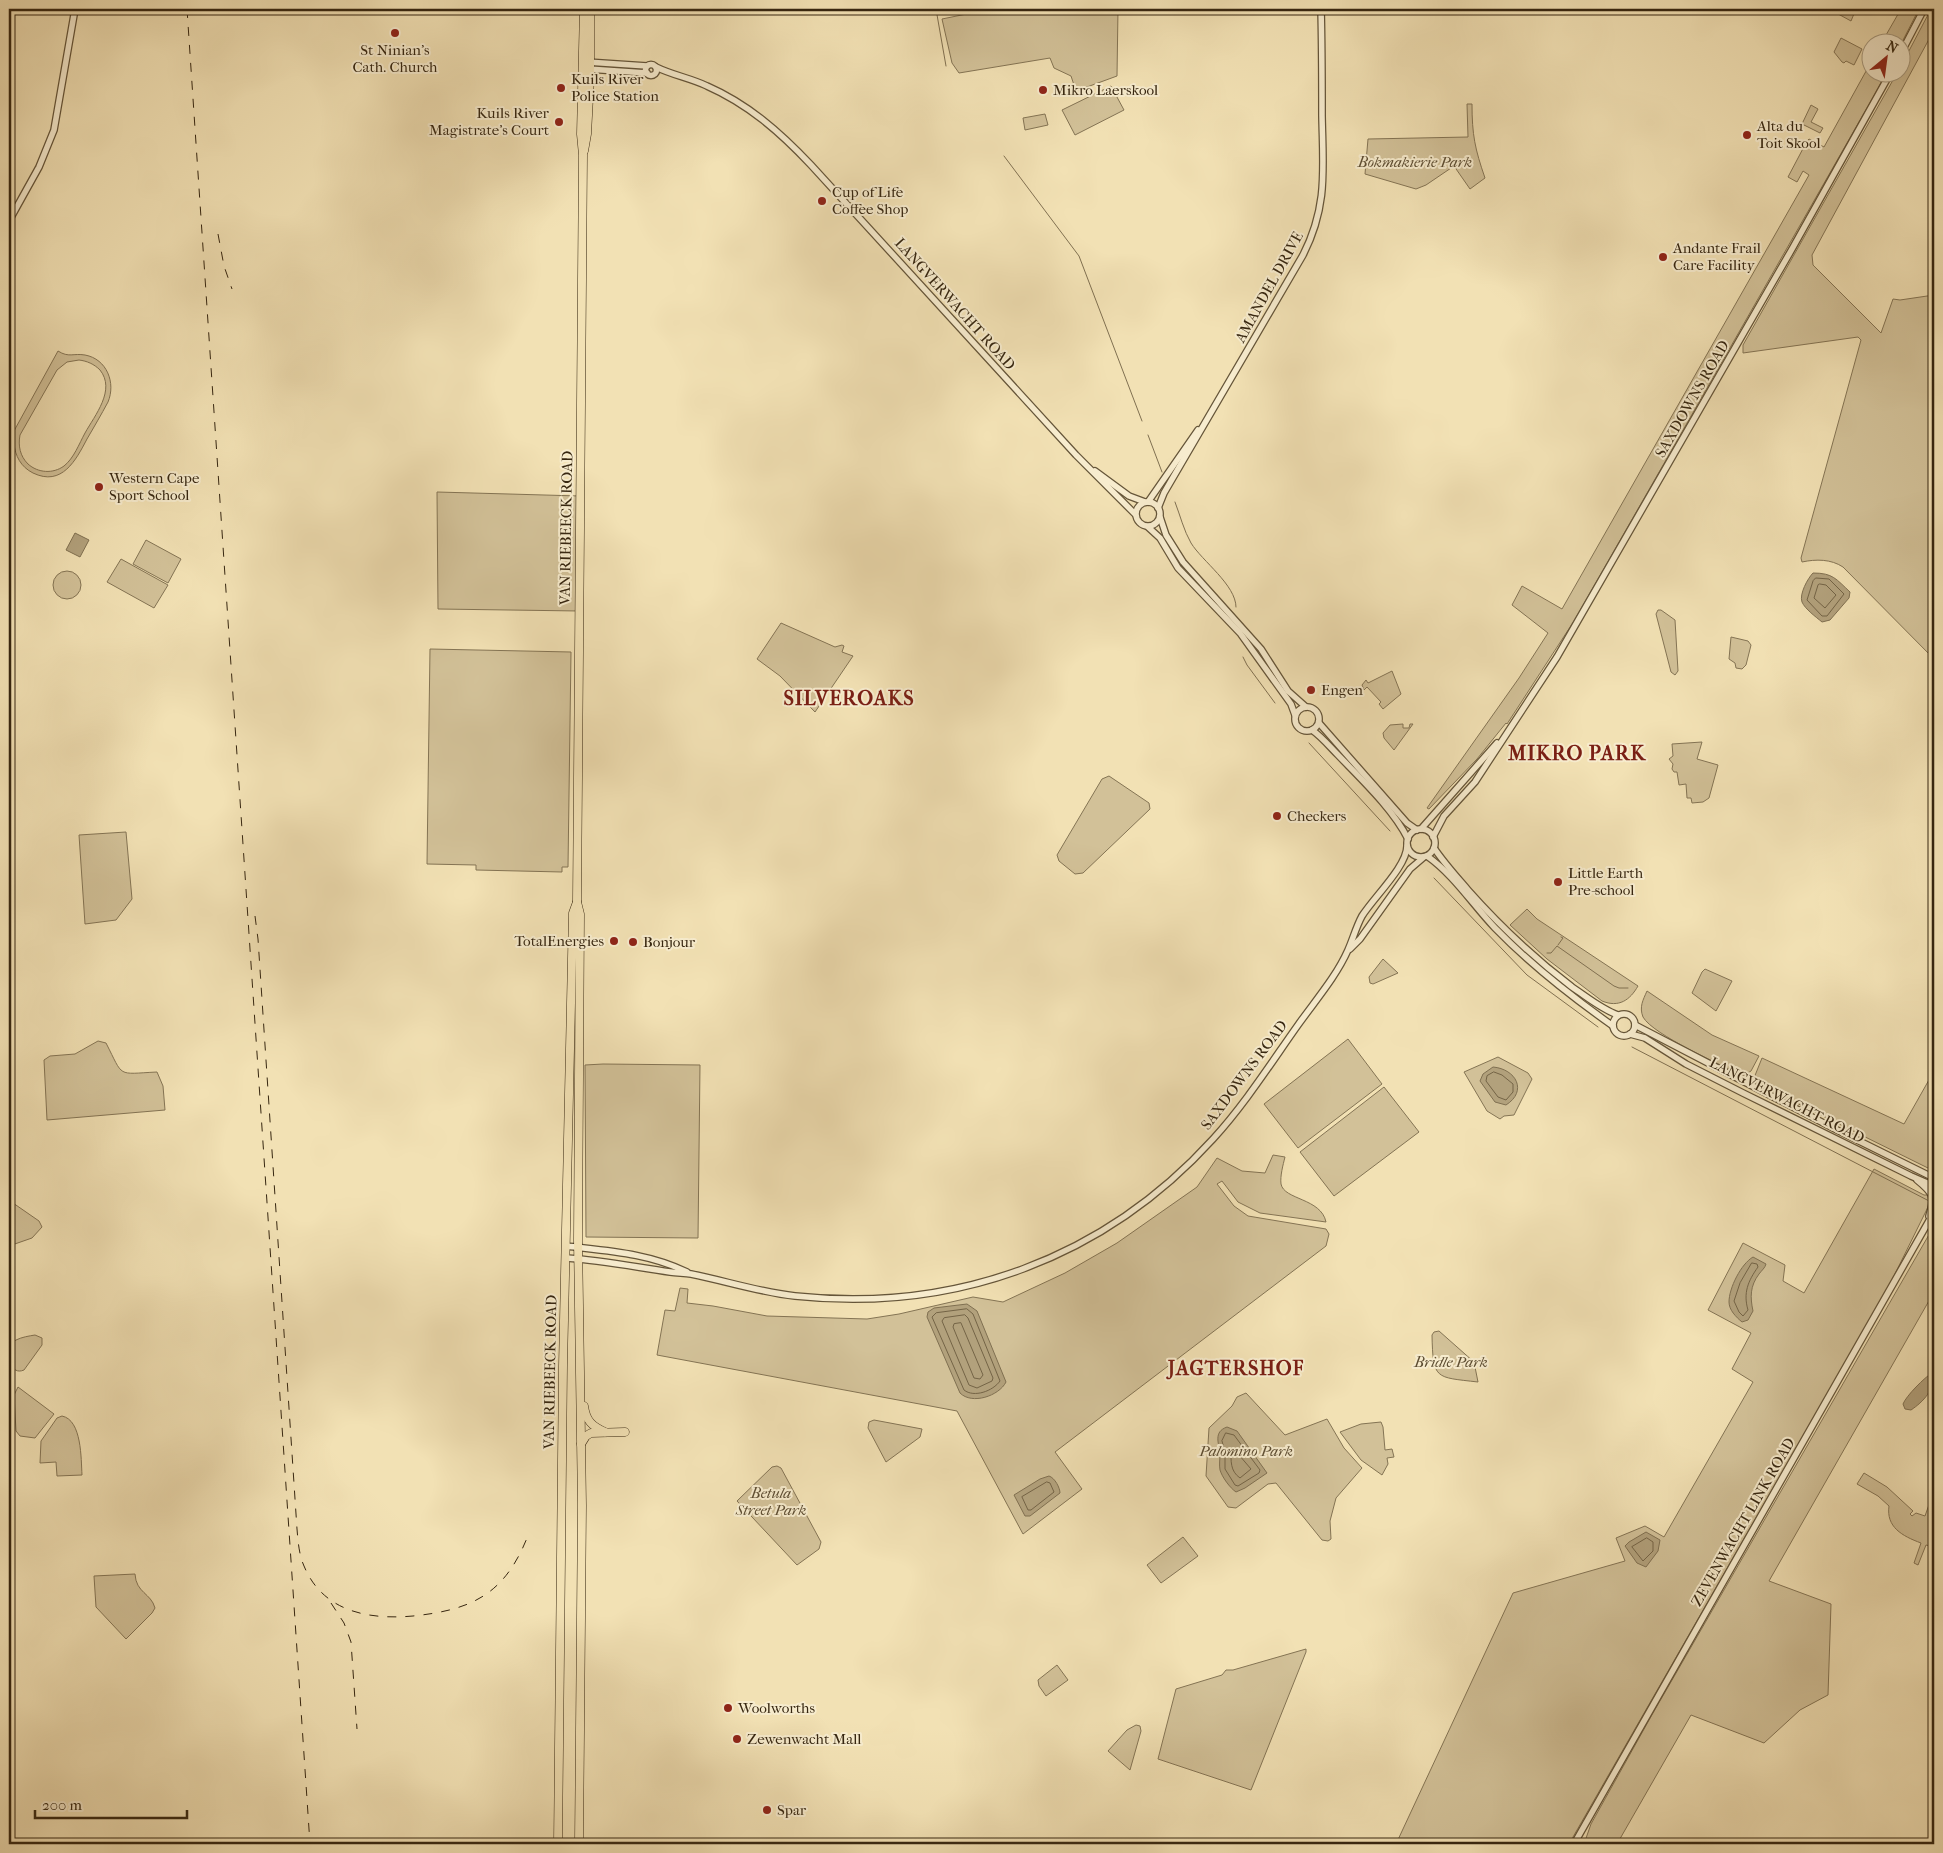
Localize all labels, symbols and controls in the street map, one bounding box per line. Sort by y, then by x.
marker: St Ninian's Cath. Church [389,27,401,39]
north arrow [1860,32,1910,82]
text: N [1883,37,1901,57]
place label: St Ninian's Cath. Church [352,41,438,76]
place label: Kuils River Police Station [571,70,659,105]
place label: Mikro Laerskool [1053,81,1158,99]
marker: Kuils River Police Station [555,82,567,94]
marker: Mikro Laerskool [1037,84,1049,96]
place label: Kuils River Magistrate's Court [429,104,550,139]
marker: Kuils River Magistrate's Court [553,116,565,128]
place label: Alta du Toit Skool [1756,117,1821,152]
marker: Alta du Toit Skool [1741,129,1753,141]
park label: Bokmakierie Park [1357,153,1472,171]
place label: Cup of Life Coffee Shop [832,183,908,218]
marker: Cup of Life Coffee Shop [816,195,828,207]
street label: AMANDEL DRIVE [1231,228,1307,347]
street label: LANGVERWACHT ROAD [891,234,1019,374]
place label: Andante Frail Care Facility [1672,239,1761,274]
marker: Andante Frail Care Facility [1657,251,1669,263]
street label: SAXDOWNS ROAD [1651,337,1733,461]
street label: VAN RIEBEECK ROAD [556,451,576,606]
place label: Western Cape Sport School [108,469,200,504]
marker: Western Cape Sport School [93,481,105,493]
place label: Engen [1321,681,1363,699]
marker: Engen [1305,684,1317,696]
district label: SILVEROAKS [783,687,915,710]
district label: MIKRO PARK [1507,742,1646,765]
place label: Checkers [1287,807,1347,825]
marker: Checkers [1271,810,1283,822]
place label: Little Earth Pre-school [1568,864,1644,899]
marker: Little Earth Pre-school [1552,876,1564,888]
place label: TotalEnergies [514,932,604,950]
place label: Bonjour [643,933,696,951]
marker: TotalEnergies [608,935,620,947]
marker: Bonjour [627,936,639,948]
street label: SAXDOWNS ROAD [1197,1017,1291,1133]
street label: LANGVERWACHT ROAD [1707,1053,1867,1147]
street label: VAN RIEBEECK ROAD [540,1295,560,1450]
park label: Bridle Park [1413,1353,1488,1371]
district label: JAGTERSHOF [1166,1357,1304,1380]
street label: ZEVENWACHT LINK ROAD [1687,1434,1799,1610]
park label: Palomino Park [1198,1442,1293,1460]
park label: Betula Street Park [735,1484,806,1519]
place label: Woolworths [737,1699,815,1717]
marker: Woolworths [722,1702,734,1714]
place label: Zewenwacht Mall [747,1730,861,1748]
marker: Zewenwacht Mall [731,1733,743,1745]
scale bar [35,1788,188,1820]
text: 200 m [42,1796,82,1814]
place label: Spar [777,1801,807,1819]
marker: Spar [761,1804,773,1816]

